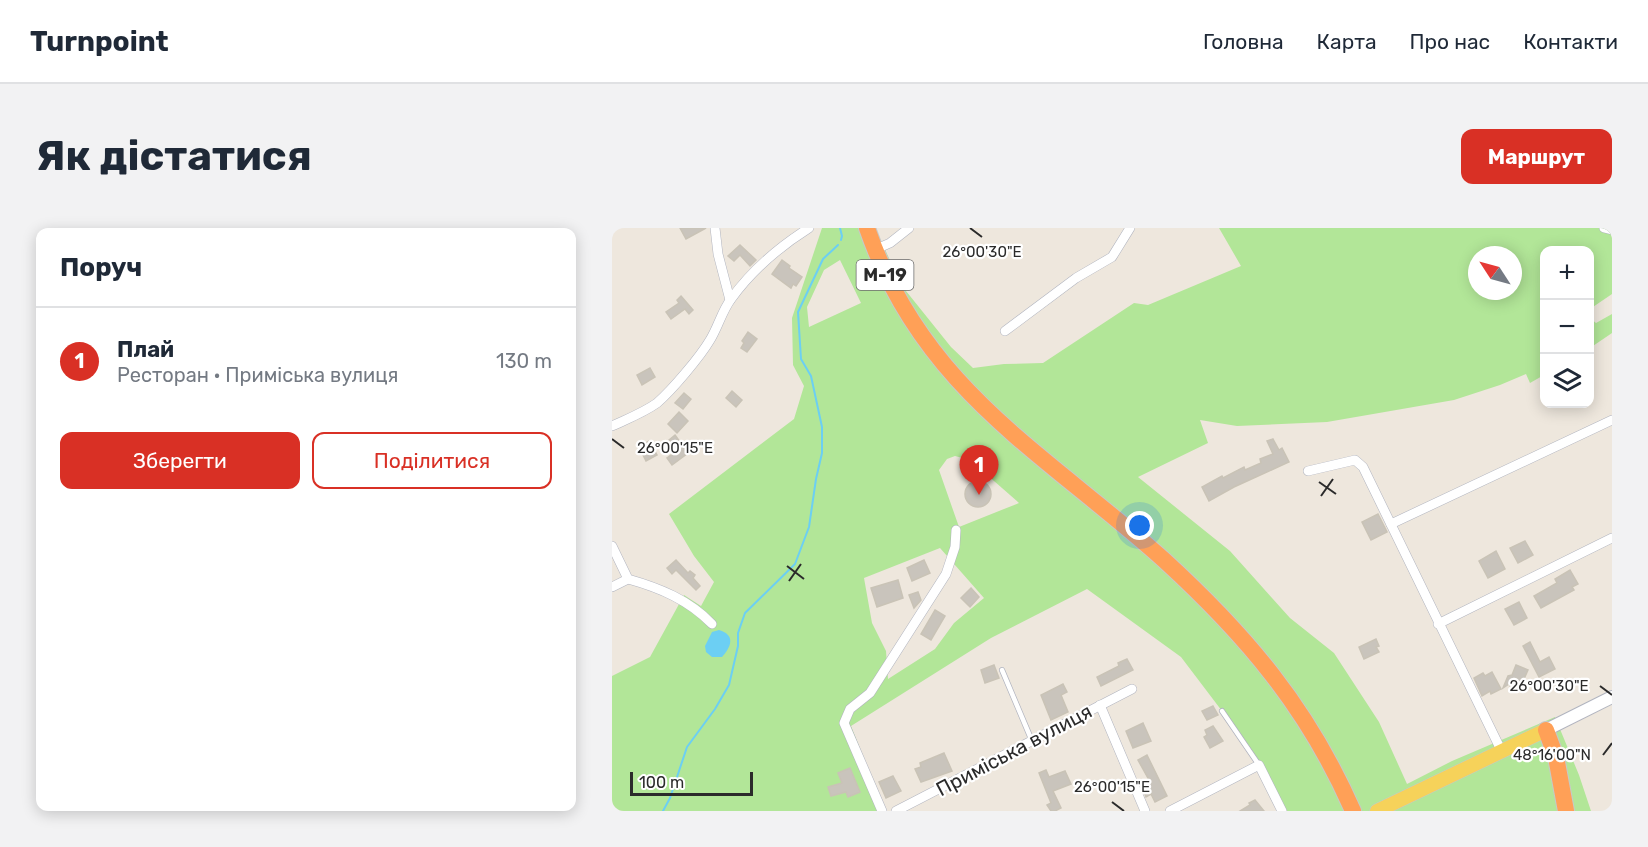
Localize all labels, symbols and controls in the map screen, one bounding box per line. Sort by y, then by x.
text: Turnpoint [30,25,169,58]
text: Головна [1203,29,1284,54]
text: Карта [1317,29,1377,54]
text: Про нас [1410,29,1490,54]
text: Контакти [1523,29,1618,54]
button: Маршрут [1461,129,1612,184]
text: Як дістатися [36,131,312,181]
text: 26°00'30"E [942,243,1022,261]
north arrow [1468,246,1522,300]
map controls [1540,246,1594,408]
button: + [1540,246,1594,300]
text: Поруч [60,252,142,283]
road number: М-19 [856,260,914,290]
button: − [1540,300,1594,354]
text: Плай [117,336,174,363]
text: 1 [75,349,84,373]
text: 130 m [496,349,552,373]
button: layers [1540,354,1594,408]
text: Ресторан · Приміська вулиця [117,363,399,387]
button: Зберегти [60,432,300,489]
button: Поділитися [312,432,552,489]
text: 26°00'15"E [637,439,713,457]
pin: 1 [960,446,998,495]
your location [1125,511,1154,540]
text: 26°00'30"E [1509,677,1589,695]
street label: Приміська вулиця [932,699,1096,801]
text: 48°16'00"N [1513,746,1591,764]
scale bar [630,769,753,796]
text: 100 m [639,773,684,792]
text: 26°00'15"E [1074,778,1150,796]

